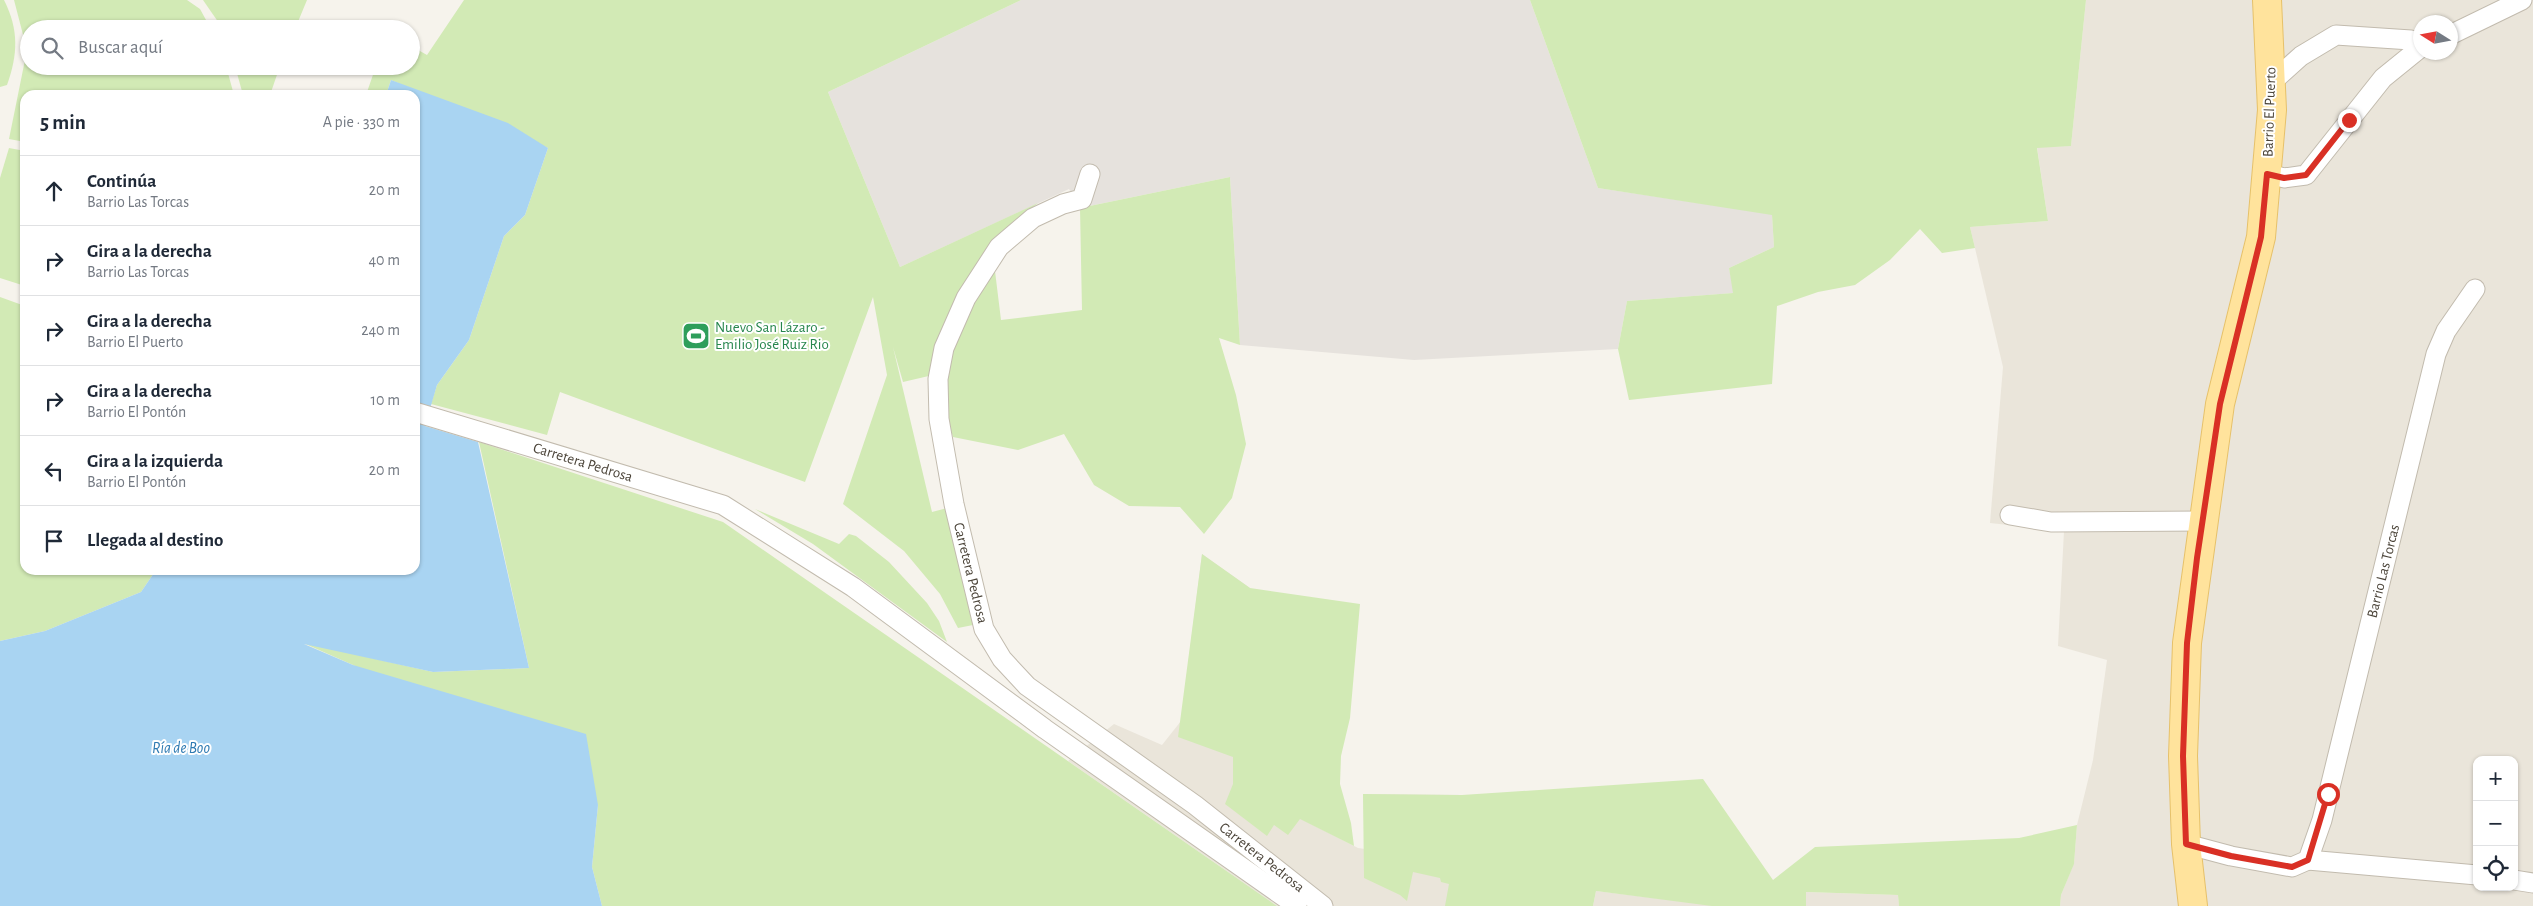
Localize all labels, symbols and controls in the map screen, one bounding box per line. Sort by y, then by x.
north arrow [2413,15,2458,60]
search box [20,20,420,75]
icon: search [38,34,66,62]
text: Buscar aquí [78,38,163,57]
street label: Barrio El Puerto [2260,67,2279,157]
route end [2338,109,2361,132]
text: 5 min [40,112,86,133]
text: A pie · 330 m [323,114,400,130]
text: Continúa [87,172,156,191]
icon: ahead [40,177,68,205]
text: 20 m [369,182,400,198]
text: Barrio Las Torcas [87,194,189,210]
text: Gira a la derecha [87,242,212,261]
icon: right [40,247,68,275]
text: 40 m [368,252,400,268]
text: Barrio Las Torcas [87,264,189,280]
text: Gira a la derecha [87,312,212,331]
icon: right [40,317,68,345]
place label: Nuevo San Lázaro - Emilio José Ruiz Rio [715,320,829,352]
sports icon: Nuevo San Lázaro - Emilio José Ruiz Rio [681,321,711,351]
text: 240 m [361,322,400,338]
text: Barrio El Puerto [87,334,183,350]
text: Gira a la derecha [87,382,212,401]
icon: right [40,387,68,415]
text: 10 m [371,392,400,408]
text: Barrio El Pontón [87,404,186,420]
street label: Carretera Pedrosa [531,440,634,485]
text: Gira a la izquierda [87,452,223,471]
icon: left [40,457,68,485]
text: 20 m [369,462,400,478]
text: Barrio El Pontón [87,474,186,490]
street label: Carretera Pedrosa [951,521,990,625]
street label: Barrio Las Torcas [2365,523,2402,619]
icon: arrive [40,527,68,555]
text: Llegada al destino [87,531,224,550]
water label: Ría de Boo [152,740,210,756]
map controls [2473,756,2518,891]
button: + [2473,756,2518,801]
route start [2317,783,2340,806]
button: − [2473,801,2518,846]
street label: Carretera Pedrosa [1216,820,1307,895]
button: locate [2473,846,2518,891]

